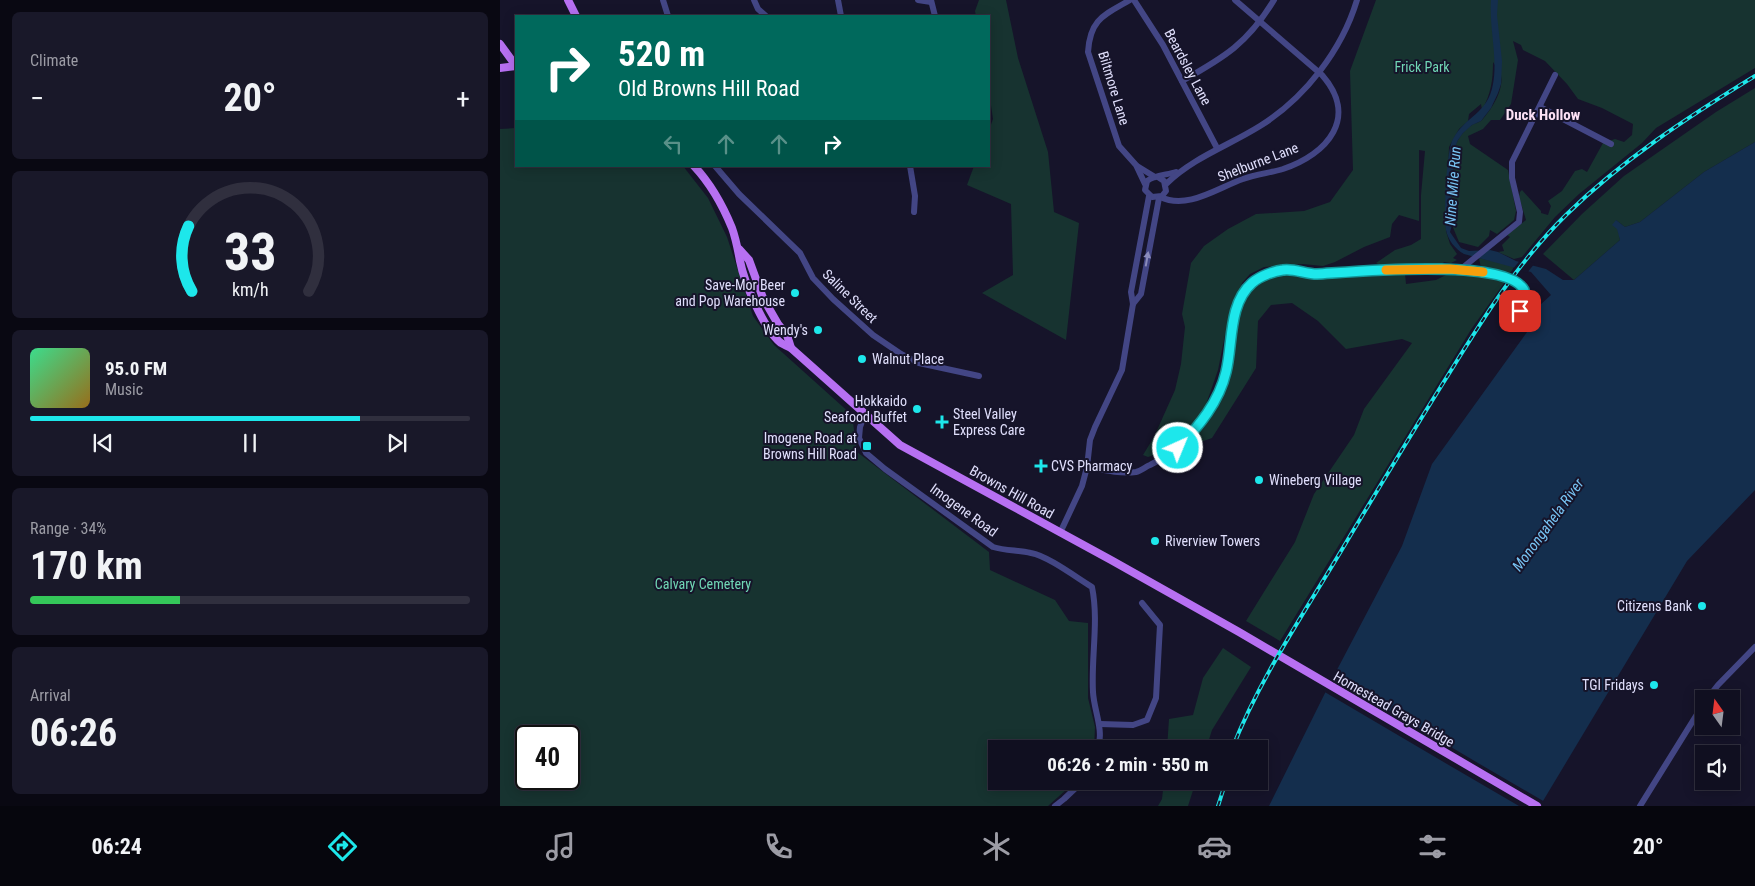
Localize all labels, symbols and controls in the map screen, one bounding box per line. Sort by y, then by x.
street label: Beardsley Lane [1161,26,1215,108]
text: 520 m [618,34,705,75]
icon: right [535,35,600,100]
street label: Biltmore Lane [1095,49,1133,127]
text: Climate [30,51,78,70]
park label: Frick Park [1395,59,1450,75]
text: 20° [223,76,277,120]
text: Old Browns Hill Road [618,76,800,101]
text: − [30,82,44,115]
text: + [456,82,470,115]
district label: Duck Hollow [1506,106,1581,124]
icon: left [659,130,687,158]
icon: ahead [712,130,740,158]
icon: ahead [765,130,793,158]
icon: right [818,130,846,158]
street label: Shelburne Lane [1215,139,1301,185]
water label: Nine Mile Run [1441,146,1465,226]
text: 33 [224,222,276,283]
one-way arrow [1144,250,1152,266]
street label: Saline Street [819,266,881,326]
place label: Save-Mor Beer and Pop Warehouse [675,277,785,309]
text: km/h [232,279,268,300]
marker: Save-Mor Beer and Pop Warehouse [789,287,801,299]
pin [1499,290,1541,332]
icon: arrive [1506,297,1534,325]
place label: Wendy's [763,322,808,338]
marker: Wendy's [812,324,824,336]
place label: Walnut Place [872,351,944,367]
marker: Walnut Place [856,353,868,365]
text: 95.0 FM [105,357,167,380]
text: Music [105,380,143,399]
place label: Hokkaido Seafood Buffet [824,393,907,425]
marker: Hokkaido Seafood Buffet [911,403,923,415]
place label: Steel Valley Express Care [953,406,1025,438]
marker: Steel Valley Express Care [935,415,949,429]
position arrow [1151,421,1203,473]
icon: previous [89,429,117,457]
icon: pause [236,429,264,457]
icon: next [383,429,411,457]
place label: Imogene Road at Browns Hill Road [763,430,857,462]
marker: Imogene Road at Browns Hill Road [861,440,873,452]
place label: CVS Pharmacy [1051,458,1132,474]
marker: CVS Pharmacy [1035,460,1047,472]
street label: Browns Hill Road [967,462,1057,522]
place label: Wineberg Village [1269,472,1362,488]
marker: Wineberg Village [1253,474,1265,486]
water label: Monongahela River [1508,475,1588,575]
street label: Imogene Road [927,480,1001,540]
text: Range · 34% [30,519,106,538]
place label: Riverview Towers [1165,533,1260,549]
marker: Riverview Towers [1149,535,1161,547]
text: 170 km [30,544,143,588]
park label: Calvary Cemetery [655,576,751,592]
place label: Citizens Bank [1617,598,1693,614]
marker: Citizens Bank [1696,600,1708,612]
street label: Homestead Grays Bridge [1331,668,1458,750]
place label: TGI Fridays [1582,677,1644,693]
marker: TGI Fridays [1648,679,1660,691]
text: Arrival [30,686,71,705]
north arrow [1695,690,1740,735]
map controls [1695,690,1740,790]
text: 06:26 [30,711,117,755]
speed limit sign: 40 [515,725,580,790]
button: sound [1695,745,1740,790]
text: 06:26 · 2 min · 550 m [1047,753,1209,776]
icon: directions [325,829,360,864]
icon: music [543,829,578,864]
icon: phone [761,829,796,864]
icon: climate [979,829,1014,864]
icon: car [1197,829,1232,864]
icon: filters [1415,829,1450,864]
text: 06:24 [91,834,142,859]
text: 20° [1633,834,1663,859]

